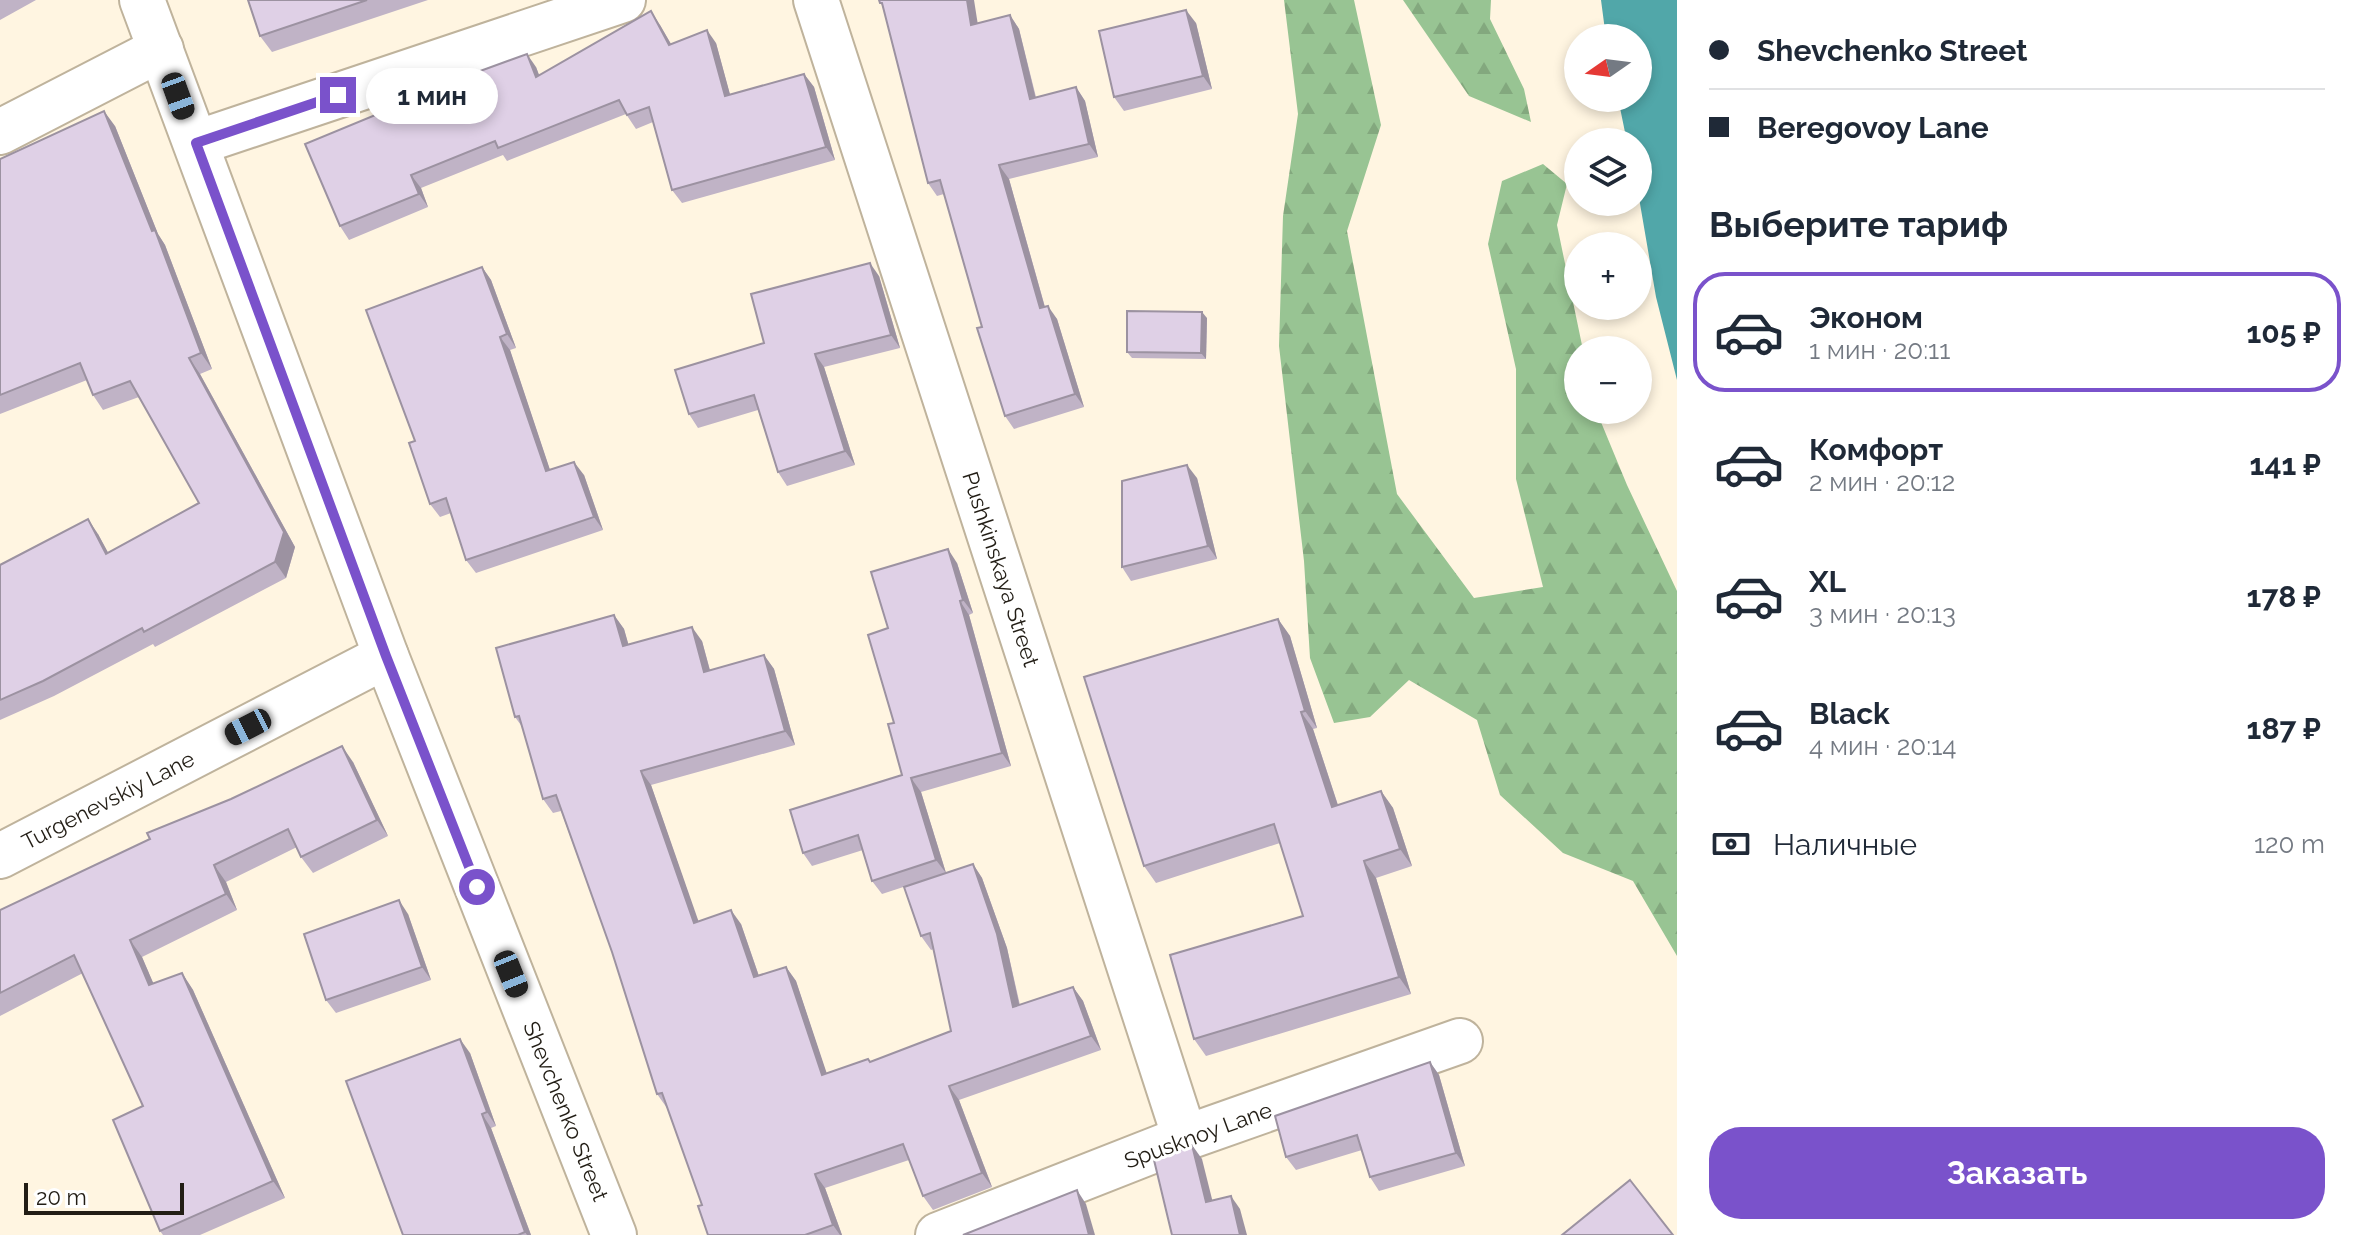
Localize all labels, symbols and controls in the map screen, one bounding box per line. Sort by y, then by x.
north arrow [1564,24,1652,112]
map controls [1564,24,1652,424]
text: Shevchenko Street [1757,33,2028,68]
callout: 1 мин [366,67,498,123]
car [159,69,197,123]
route end [320,77,356,113]
text: 1 мин [397,81,467,111]
text: Beregovoy Lane [1757,110,1989,145]
button: layers [1564,128,1652,216]
text: Выберите тариф [1709,203,2008,245]
button: + [1564,232,1652,320]
icon: car [1713,296,1785,368]
text: Эконом [1809,300,1923,335]
text: 105 ₽ [2247,315,2321,350]
text: 1 мин · 20:11 [1809,335,1950,365]
button: − [1564,336,1652,424]
icon: car [1713,428,1785,500]
text: Комфорт [1809,432,1943,467]
text: 141 ₽ [2250,447,2321,482]
text: 2 мин · 20:12 [1809,467,1955,497]
street label: Pushkinskaya Street [957,468,1045,670]
icon: car [1713,560,1785,632]
text: XL [1809,564,1846,599]
text: 178 ₽ [2247,579,2321,614]
text: 3 мин · 20:13 [1809,599,1956,629]
icon: car [1713,692,1785,764]
text: Black [1809,696,1890,731]
car [221,705,275,749]
text: 187 ₽ [2247,711,2321,746]
text: 4 мин · 20:14 [1809,731,1957,761]
street label: Turgenevskiy Lane [17,745,199,855]
icon: cash [1709,822,1753,866]
text: Наличные [1773,827,1917,862]
text: 120 m [2254,829,2325,859]
route start [459,869,495,905]
car [491,947,531,1001]
street label: Shevchenko Street [518,1017,614,1205]
street label: Spusknoy Lane [1121,1096,1275,1174]
button: Заказать [1709,1127,2325,1219]
scale bar [24,1179,184,1215]
text: 20 m [36,1184,87,1210]

